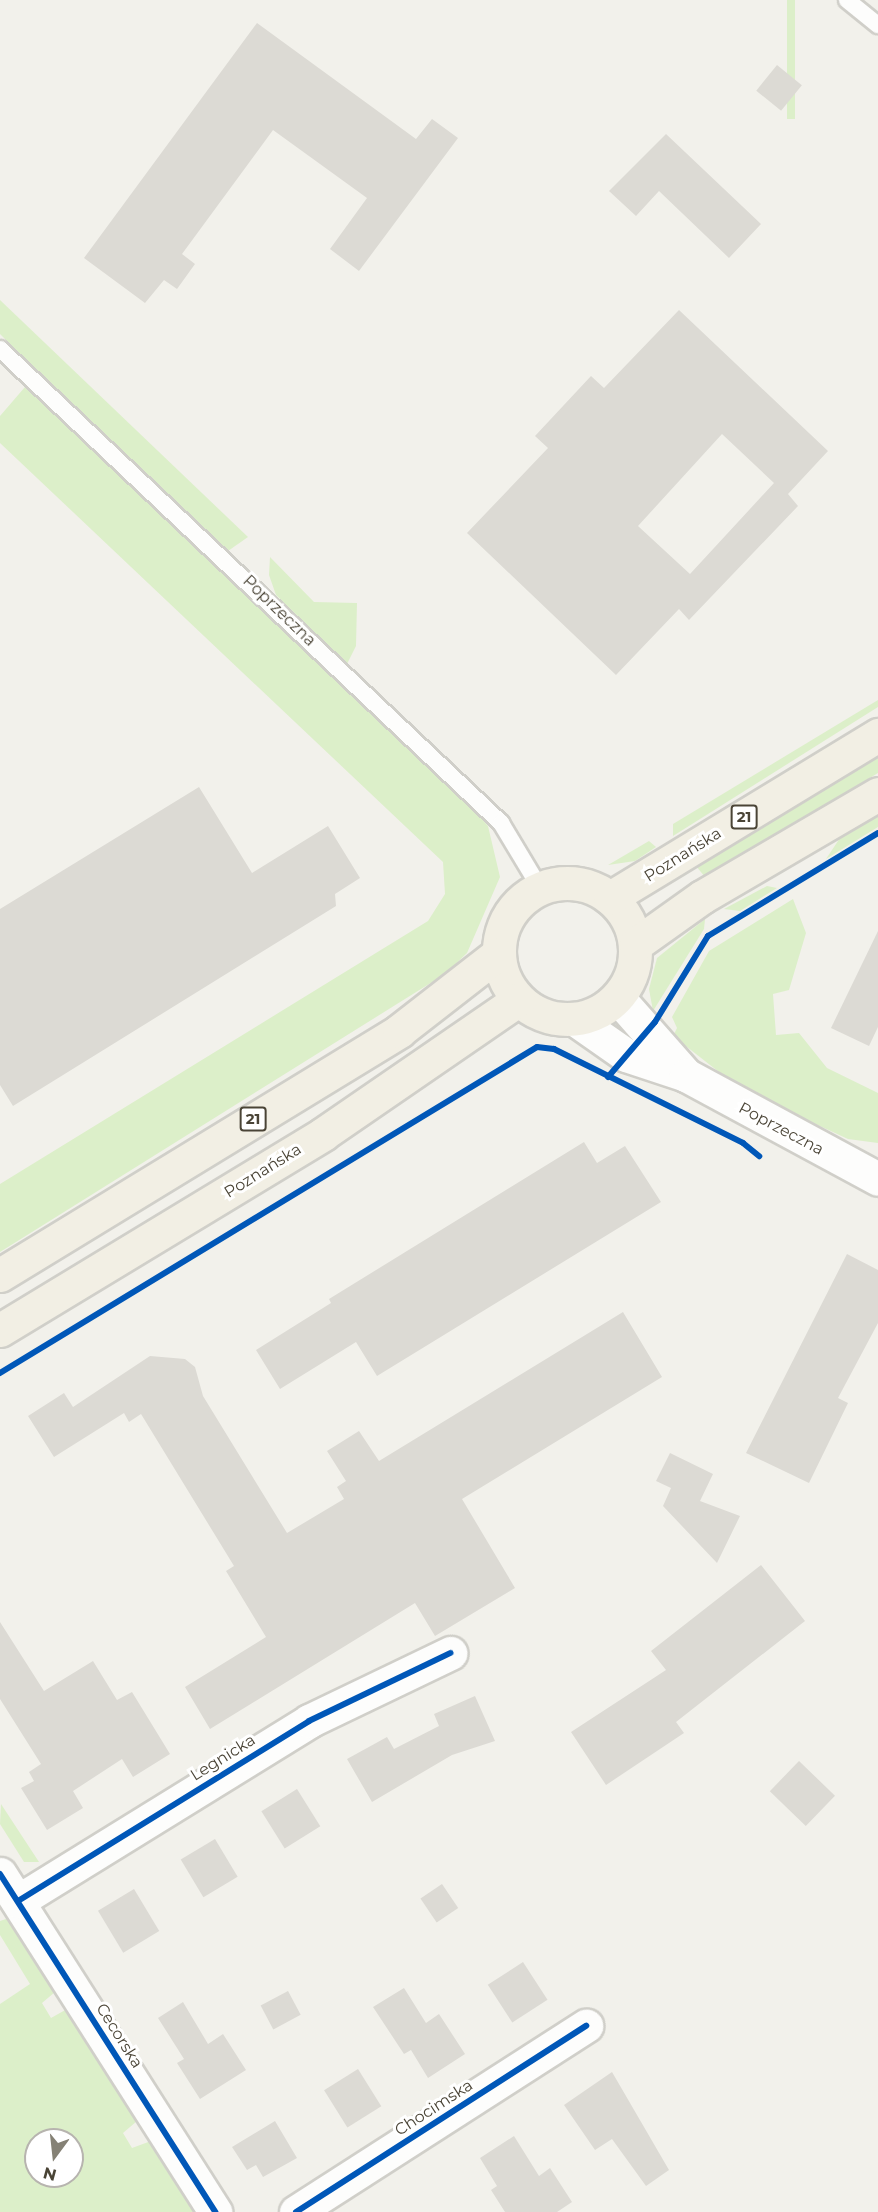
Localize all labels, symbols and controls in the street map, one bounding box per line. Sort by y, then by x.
street label: Poprzeczna [239,572,319,650]
road number: 21 [730,805,758,829]
street label: Poznańska [641,824,725,886]
street label: Poprzeczna [735,1099,827,1159]
road number: 21 [240,1107,266,1131]
street label: Poznańska [221,1140,305,1202]
street label: Legnicka [187,1731,259,1785]
street label: Cecorska [92,2000,146,2072]
street label: Chocimska [391,2076,477,2140]
north arrow [24,2128,84,2188]
text: N [41,2163,58,2185]

